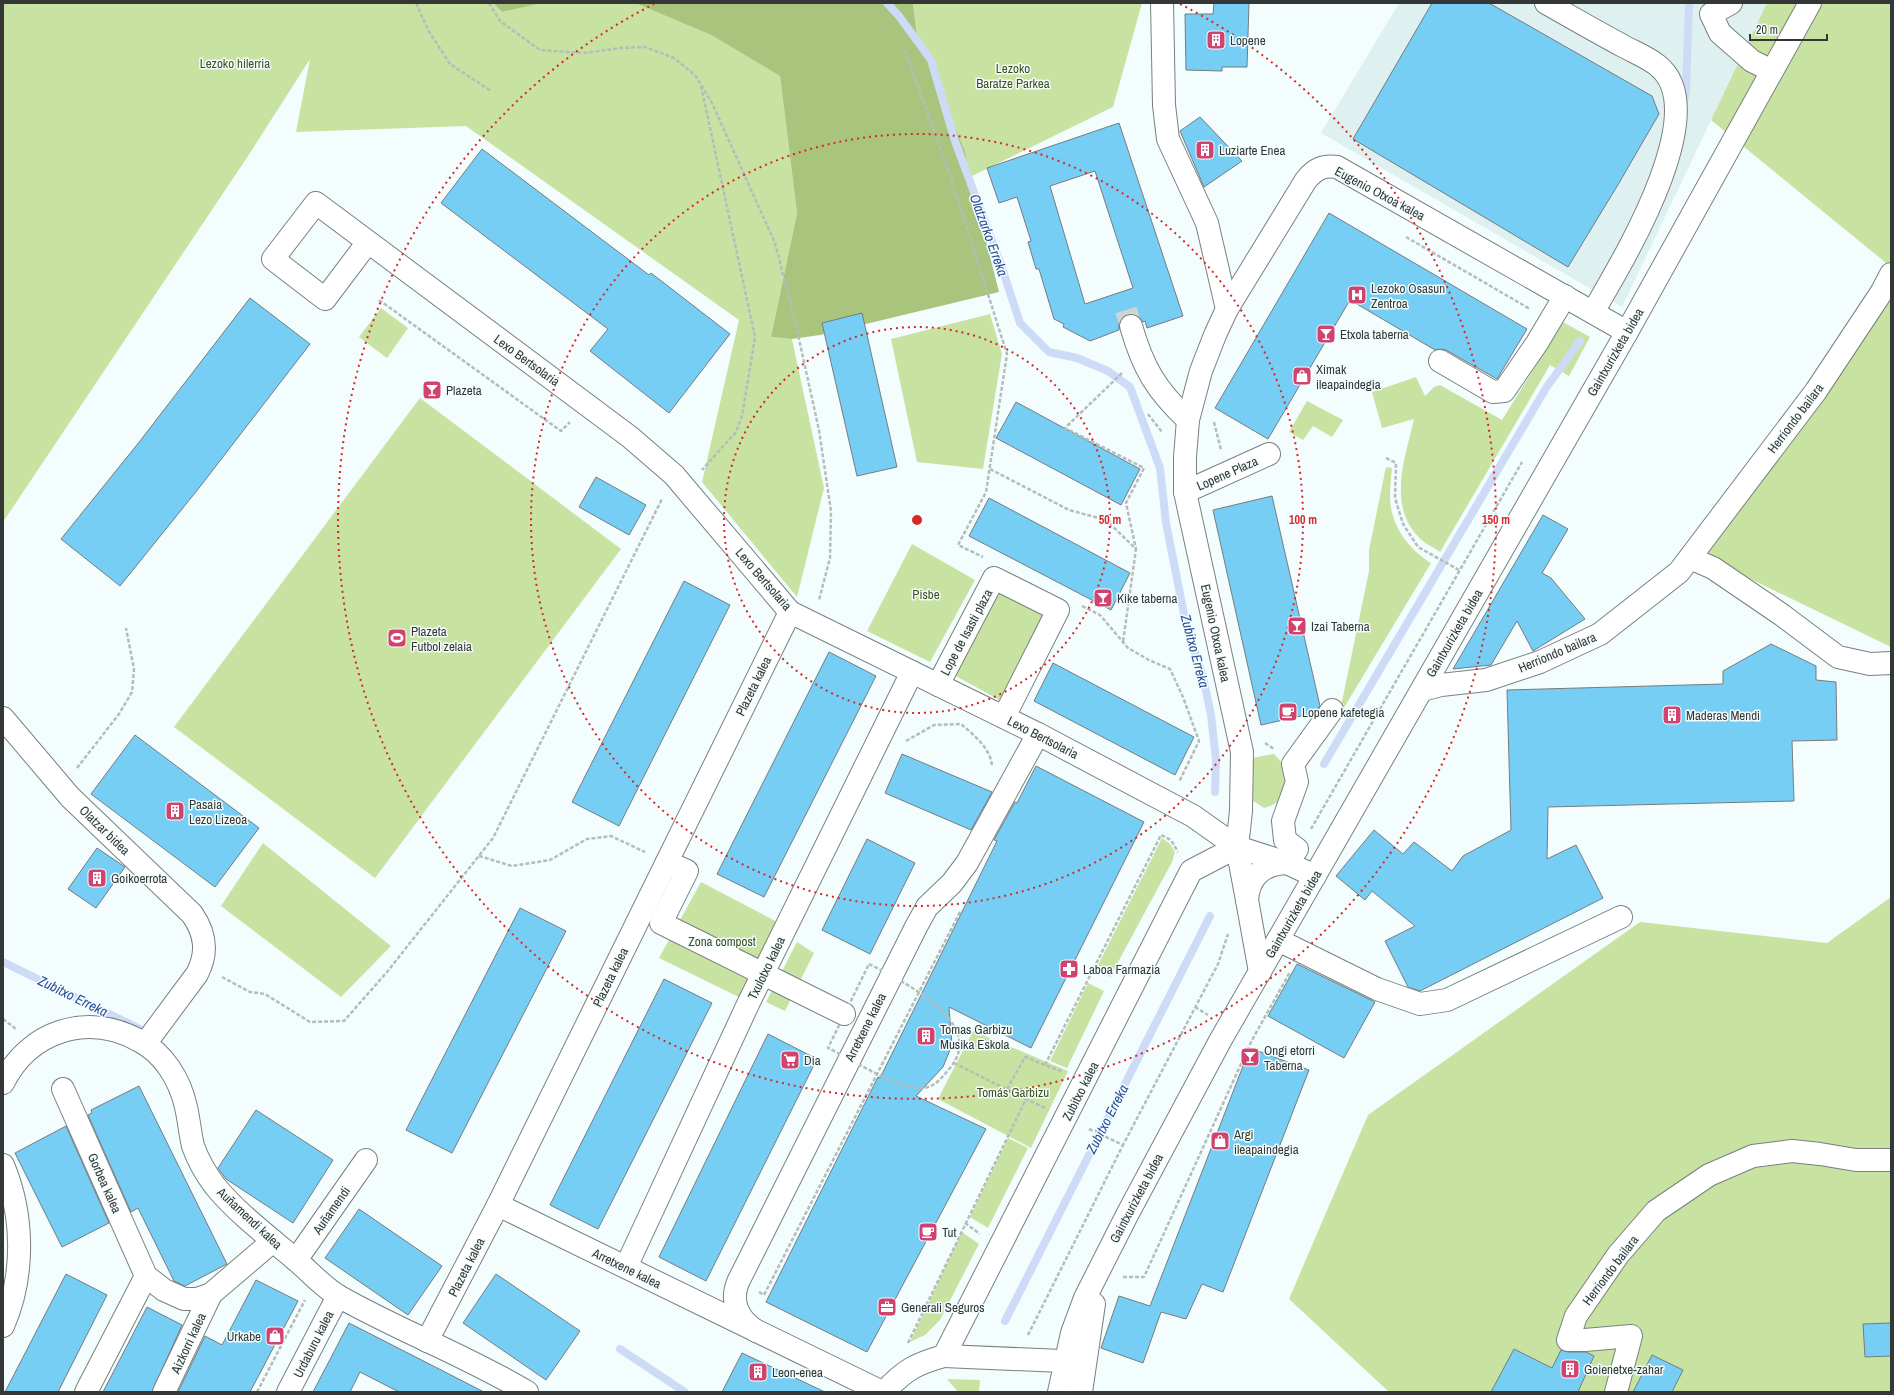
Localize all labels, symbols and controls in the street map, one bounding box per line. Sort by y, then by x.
scale bar [1750,16,1827,42]
text: 20 m [1756,22,1778,38]
building icon: Lopene [1205,29,1227,51]
place label: Lopene [1230,32,1266,49]
park label: Lezoko hilerria [200,55,270,72]
park label: Lezoko Baratze Parkea [976,60,1050,92]
building icon: Luziarte Enea [1194,139,1216,161]
place label: Luziarte Enea [1219,142,1285,159]
street label: Eugenio Otxoa kalea [1332,163,1428,224]
water label: Olatzarko Erreka [966,191,1012,279]
place label: Lezoko Osasun Zentroa [1371,280,1445,312]
hospital icon: Lezoko Osasun Zentroa [1346,284,1368,306]
street label: Gaintxurizketa bidea [1583,305,1648,399]
bar icon: Etxola taberna [1315,323,1337,345]
place label: Etxola taberna [1340,326,1409,343]
street label: Lexo Bertsolaria [490,331,563,390]
place label: Ximak ileapaindegia [1316,361,1381,393]
shop icon: Ximak ileapaindegia [1291,365,1313,387]
bar icon: Plazeta [421,379,443,401]
street label: Herriondo bailara [1764,380,1827,457]
place label: Plazeta [446,382,482,399]
street label: Lopene Plaza [1194,452,1261,494]
text: 50 m [1099,512,1121,528]
text: 100 m [1289,512,1317,528]
text: 150 m [1482,512,1510,528]
centre of rings [910,513,924,527]
street label: Lexo Bertsolaria [732,544,796,614]
street label: Eugenio Otxoa kalea [1197,583,1234,684]
park label: Pisbe [912,586,940,603]
street label: Lope de Isasti plaza [937,586,996,678]
street label: Gaintxurizketa bidea [1422,586,1487,680]
bar icon: Kike taberna [1092,587,1114,609]
place label: Kike taberna [1117,590,1178,607]
water label: Zubitxo Erreka [1176,611,1213,690]
bar icon: Izai Taberna [1286,615,1308,637]
place label: Izai Taberna [1311,618,1370,635]
place label: Plazeta Futbol zelaia [411,623,472,655]
sports icon: Plazeta Futbol zelaia [386,627,408,649]
street label: Herriondo bailara [1516,628,1599,676]
street label: Plazeta kalea [732,654,775,719]
cafe icon: Lopene kafetegia [1277,701,1299,723]
place label: Lopene kafetegia [1302,704,1384,721]
building icon: Maderas Mendi [1661,704,1683,726]
place label: Maderas Mendi [1686,707,1760,724]
street label: Lexo Bertsolaria [1004,712,1081,763]
place label: Pasaia Lezo Lizeoa [189,796,247,828]
building icon: Pasaia Lezo Lizeoa [164,800,186,822]
street label: Olatzar bidea [76,802,134,859]
building icon: Goikoerrota [86,867,108,889]
street label: Gaintxurizketa bidea [1261,867,1326,961]
place label: Goikoerrota [111,870,167,887]
park label: Zona compost [688,933,756,950]
street label: Txulotxo kalea [744,934,789,1003]
street label: Plazeta kalea [589,945,632,1010]
pharmacy icon: Laboa Farmazia [1058,958,1080,980]
place label: Laboa Farmazia [1083,961,1160,978]
water label: Zubitxo Erreka [34,971,111,1021]
street label: Arretxene kalea [840,990,890,1065]
place label: Tomas Garbizu Musika Eskola [940,1021,1012,1053]
building icon: Tomas Garbizu Musika Eskola [915,1025,937,1047]
place label: Ongi etorri Taberna [1264,1042,1315,1074]
bar icon: Ongi etorri Taberna [1239,1046,1261,1068]
supermarket icon: Dia [779,1049,801,1071]
place label: Dia [804,1052,821,1069]
street label: Zubitxo kalea [1058,1059,1103,1124]
water label: Zubitxo Erreka [1081,1081,1132,1158]
park label: Tomás Garbizu [977,1084,1049,1101]
place label: Argi ileapaindegia [1233,1126,1299,1158]
shop icon: Argi ileapaindegia [1209,1130,1231,1152]
street label: Gaintxurizketa bidea [1106,1150,1167,1246]
street label: Gorbea kalea [84,1151,125,1216]
street label: Auñamendi kalea [213,1183,286,1253]
street label: Auñamendi [308,1183,354,1238]
cafe icon: Tut [917,1221,939,1243]
place label: Tut [942,1224,957,1241]
street label: Herriondo bailara [1579,1232,1642,1309]
street label: Plazeta kalea [444,1235,489,1300]
street label: Arretxene kalea [589,1244,664,1292]
office icon: Generali Seguros [876,1296,898,1318]
place label: Generali Seguros [901,1299,985,1316]
street label: Urdaburu kalea [289,1308,338,1381]
street label: Aizkorri kalea [167,1310,210,1377]
shop icon: Urkabe [264,1325,286,1347]
place label: Urkabe [227,1328,261,1345]
building icon: Goienetxe-zahar [1559,1358,1581,1380]
building icon: Leon-enea [747,1361,769,1383]
place label: Goienetxe-zahar [1584,1361,1664,1378]
place label: Leon-enea [772,1364,823,1381]

